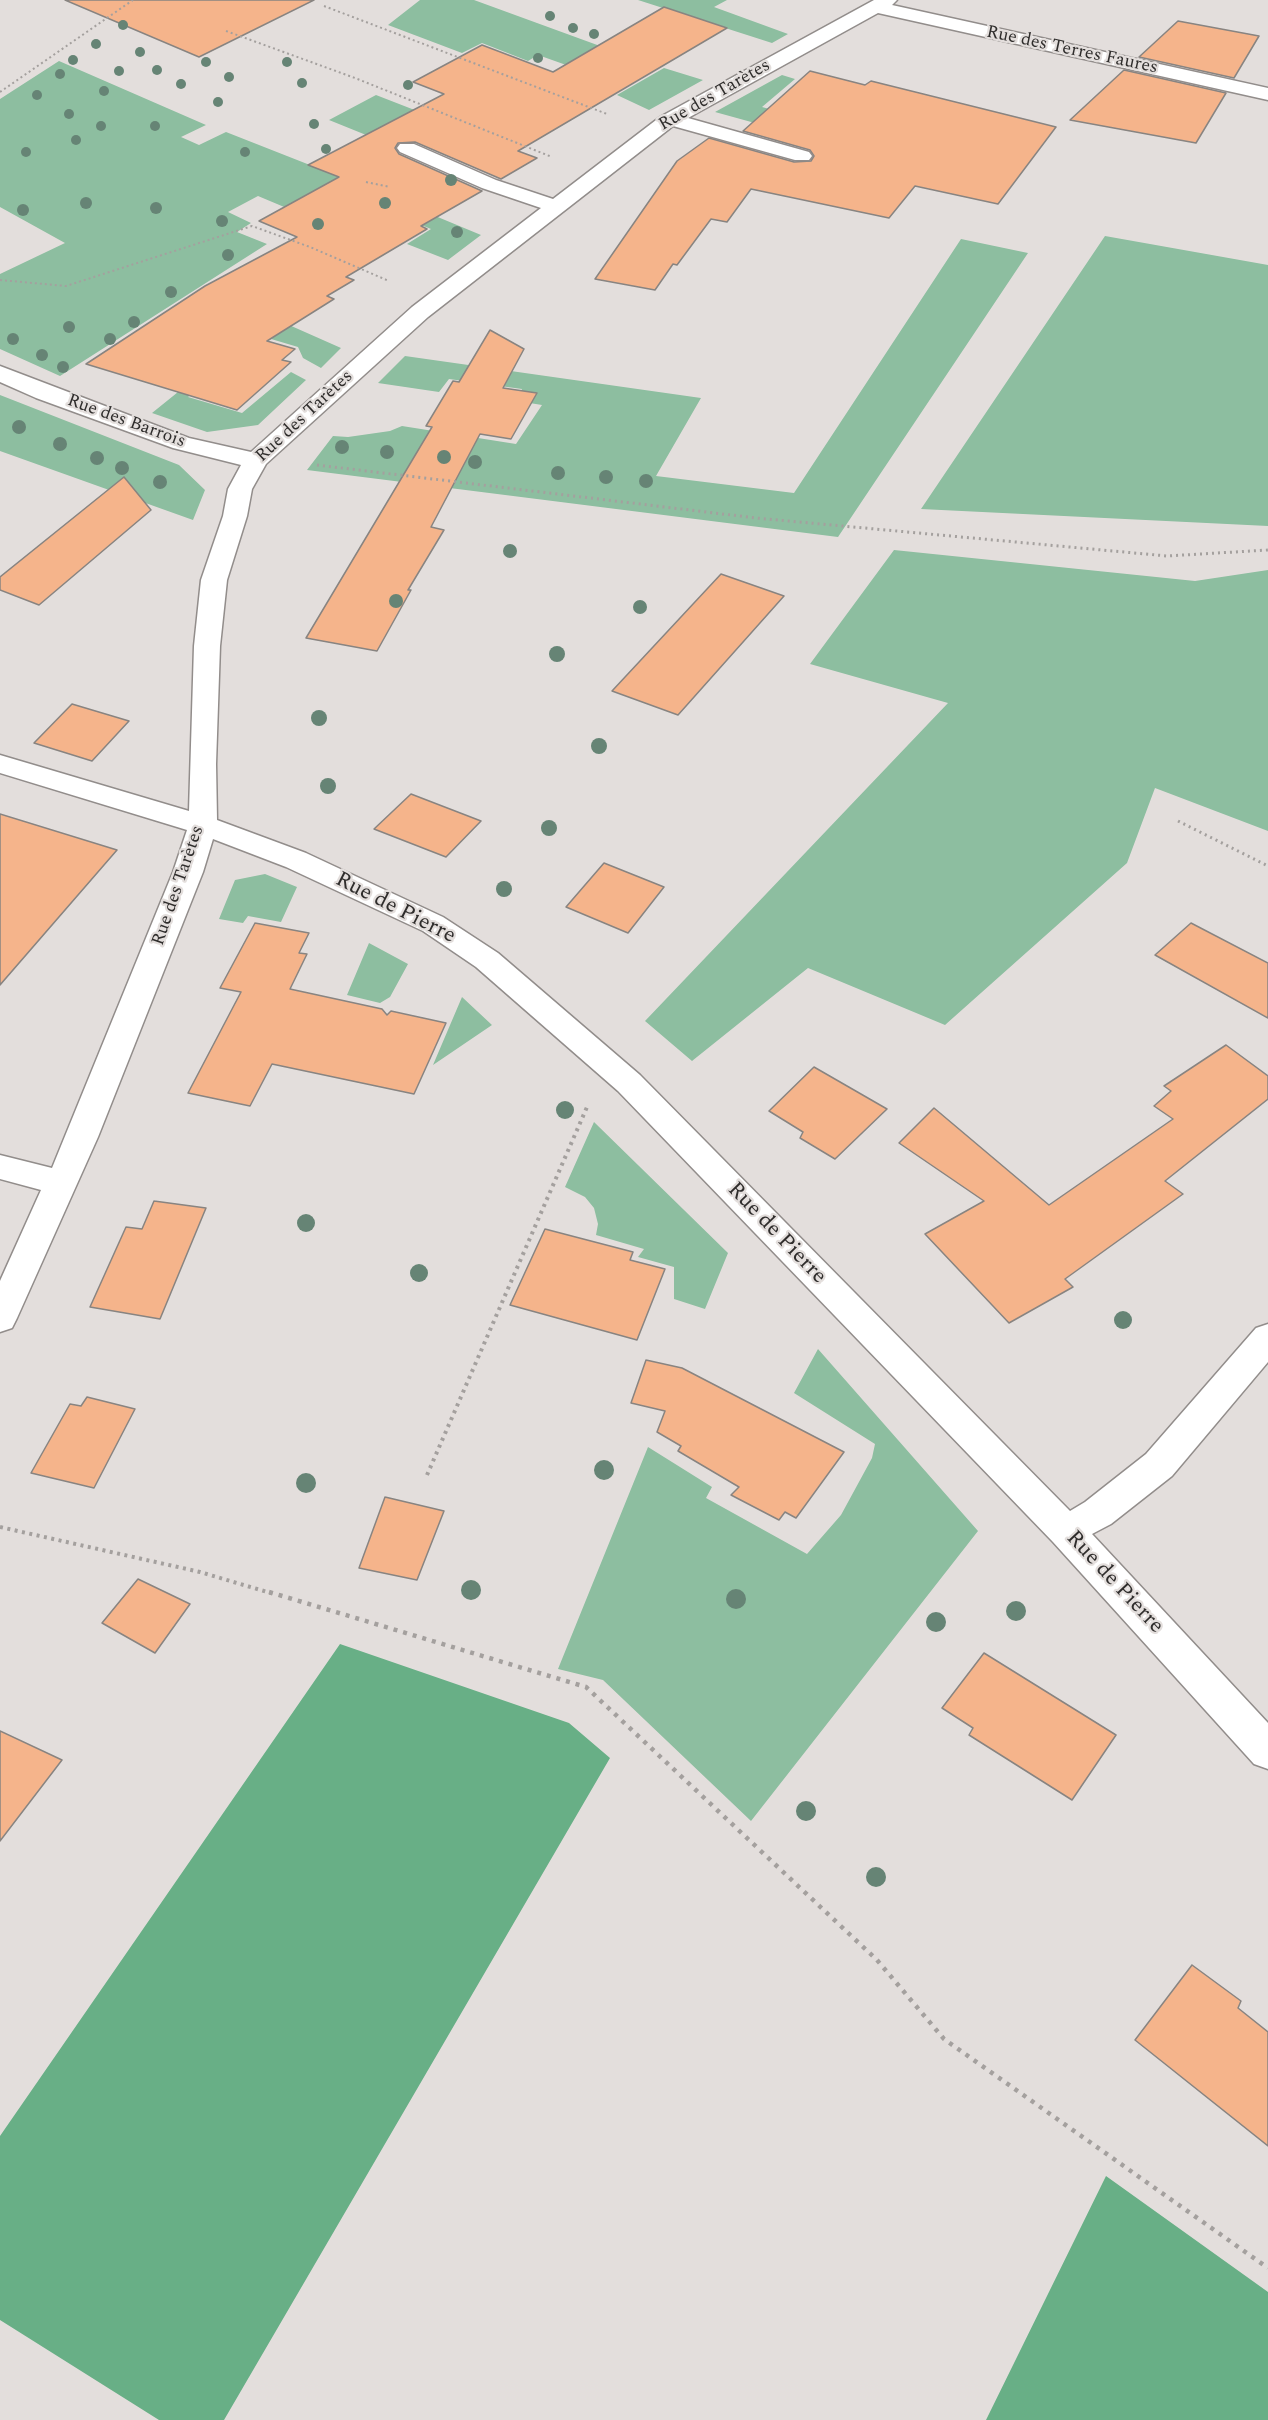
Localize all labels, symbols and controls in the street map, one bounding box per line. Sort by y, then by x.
street label: Rue des Terres Faures [984,22,1160,80]
street label: Rue des Tarètes [655,55,775,137]
street label: Rue des Tarètes [252,366,358,468]
street label: Rue des Barrois [64,391,188,453]
street label: Rue des Tarètes [148,823,210,949]
street label: Rue de Pierre [331,867,459,951]
street label: Rue de Pierre [721,1178,831,1290]
street label: Rue de Pierre [1060,1526,1168,1640]

